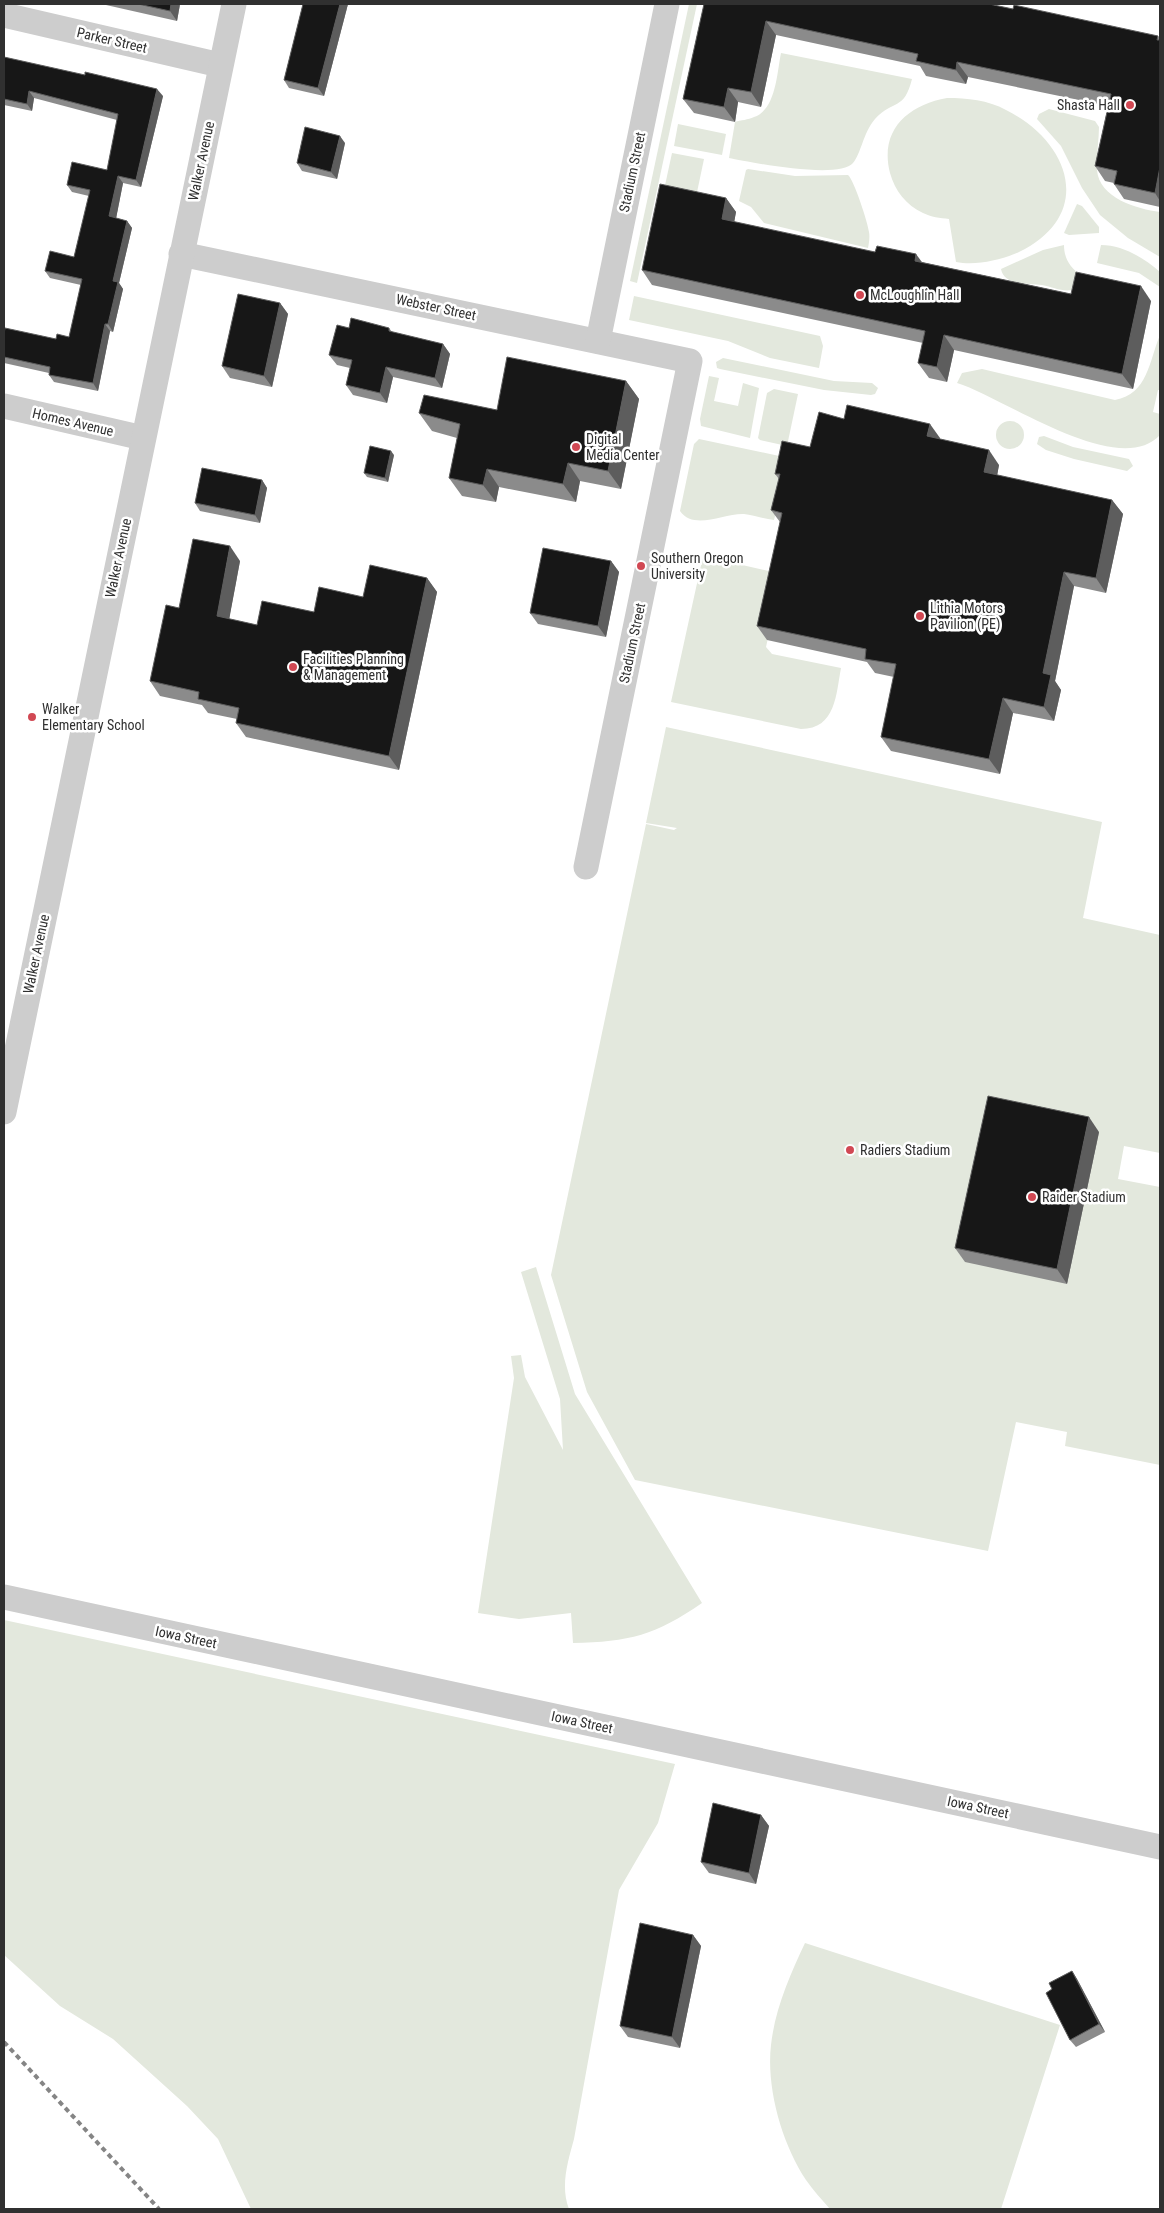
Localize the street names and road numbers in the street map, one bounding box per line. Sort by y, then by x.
street label: Parker Street [75,24,149,56]
street label: Walker Avenue [185,119,217,202]
street label: Stadium Street [616,130,648,214]
street label: Webster Street [395,291,477,323]
street label: Homes Avenue [31,405,116,439]
street label: Walker Avenue [102,516,134,599]
street label: Stadium Street [616,601,648,685]
street label: Walker Avenue [20,912,52,995]
street label: Iowa Street [154,1623,218,1651]
street label: Iowa Street [550,1708,614,1736]
street label: Iowa Street [946,1793,1010,1821]

